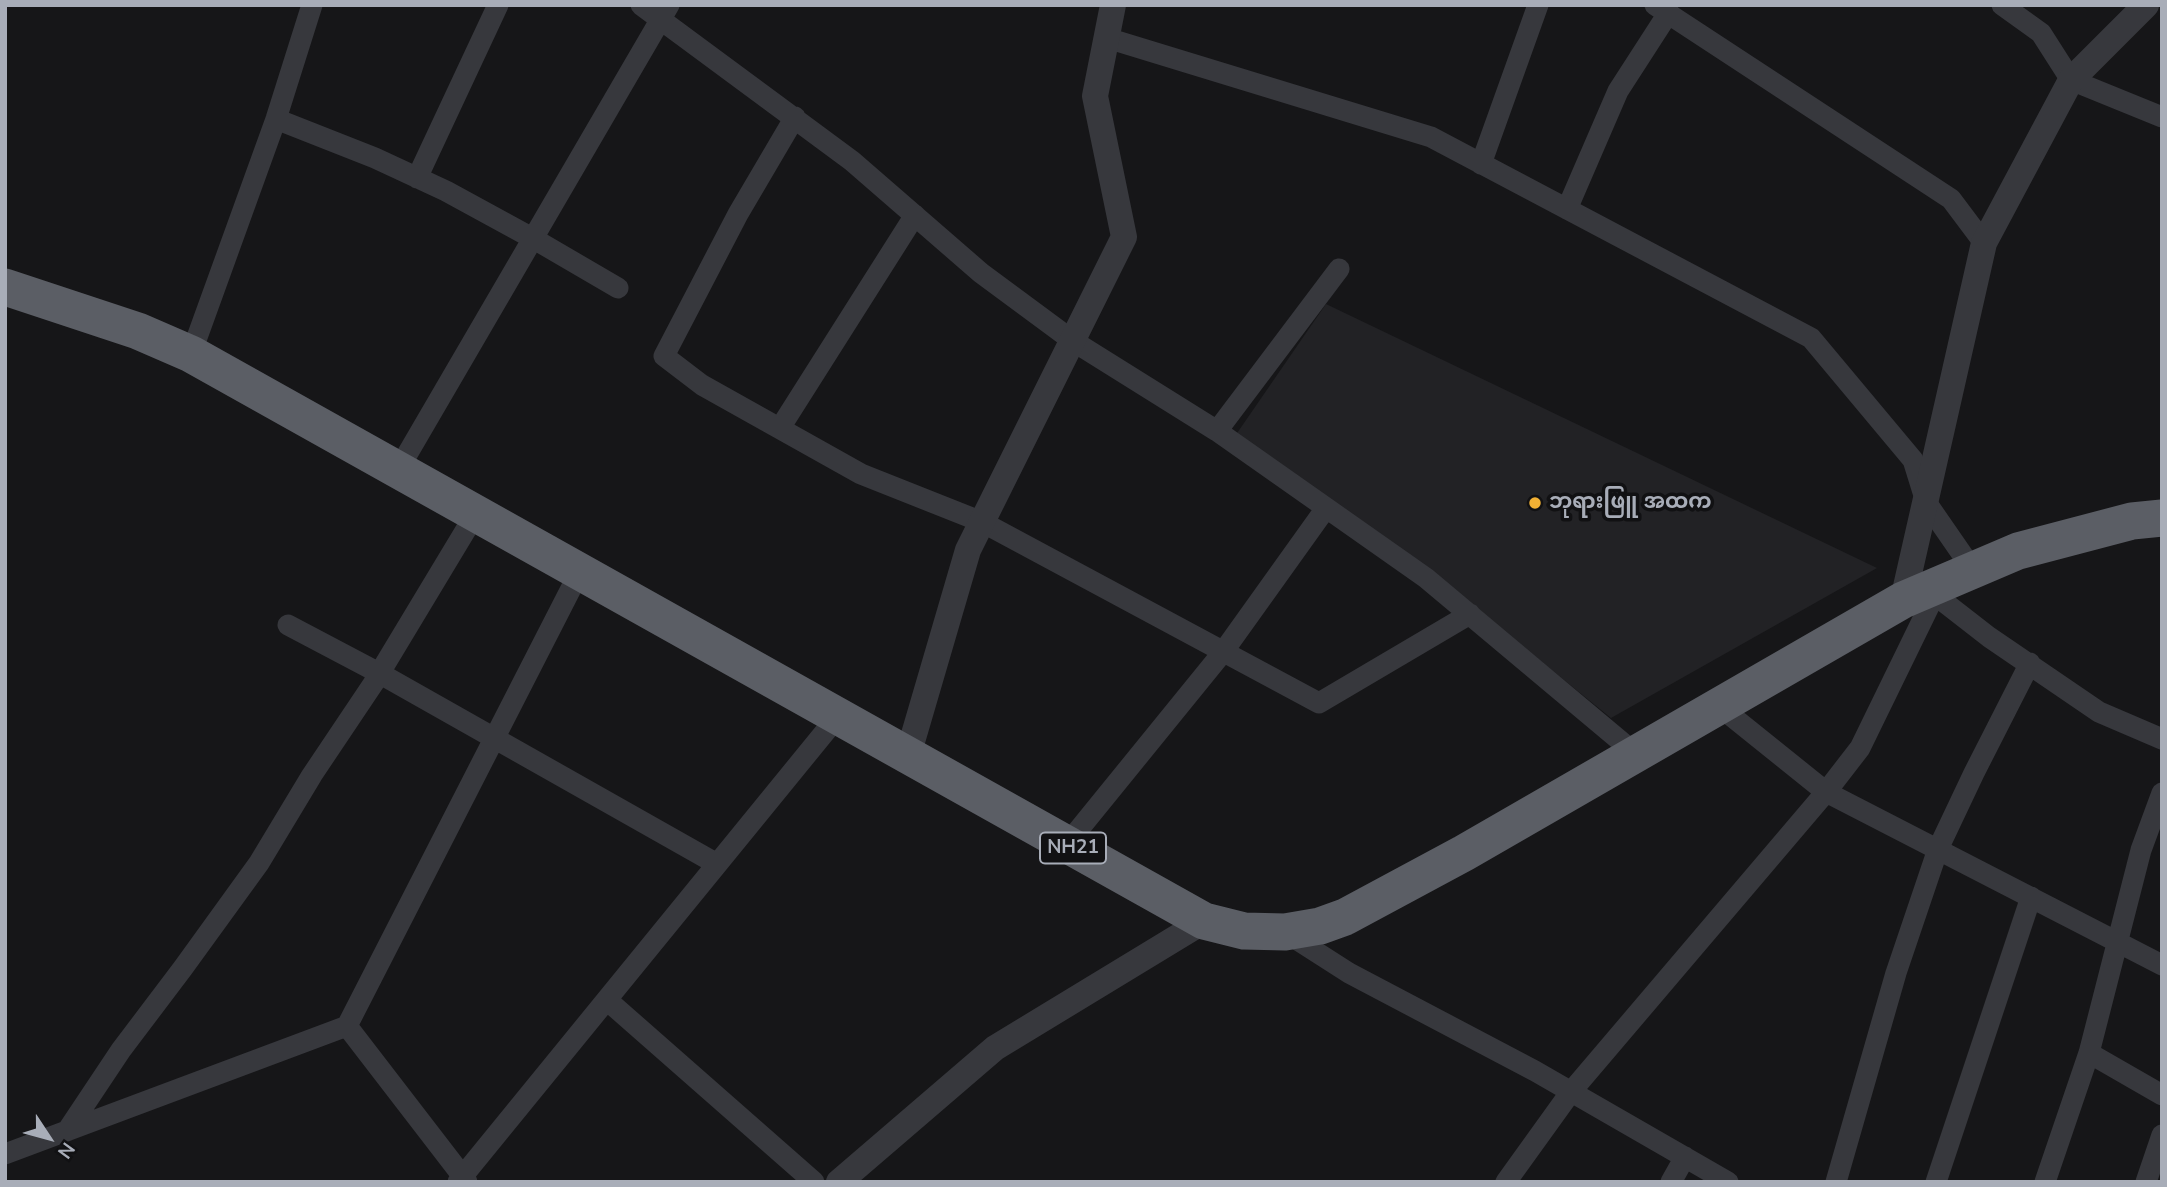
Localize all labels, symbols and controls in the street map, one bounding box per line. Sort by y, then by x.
place label: ဘုရားဖြူ အထက [1549,490,1712,516]
marker: ဘုရားဖြူ အထက [1527,495,1543,511]
road number: NH21 [1040,832,1106,863]
north arrow [14,1103,84,1173]
text: N [51,1137,81,1164]

